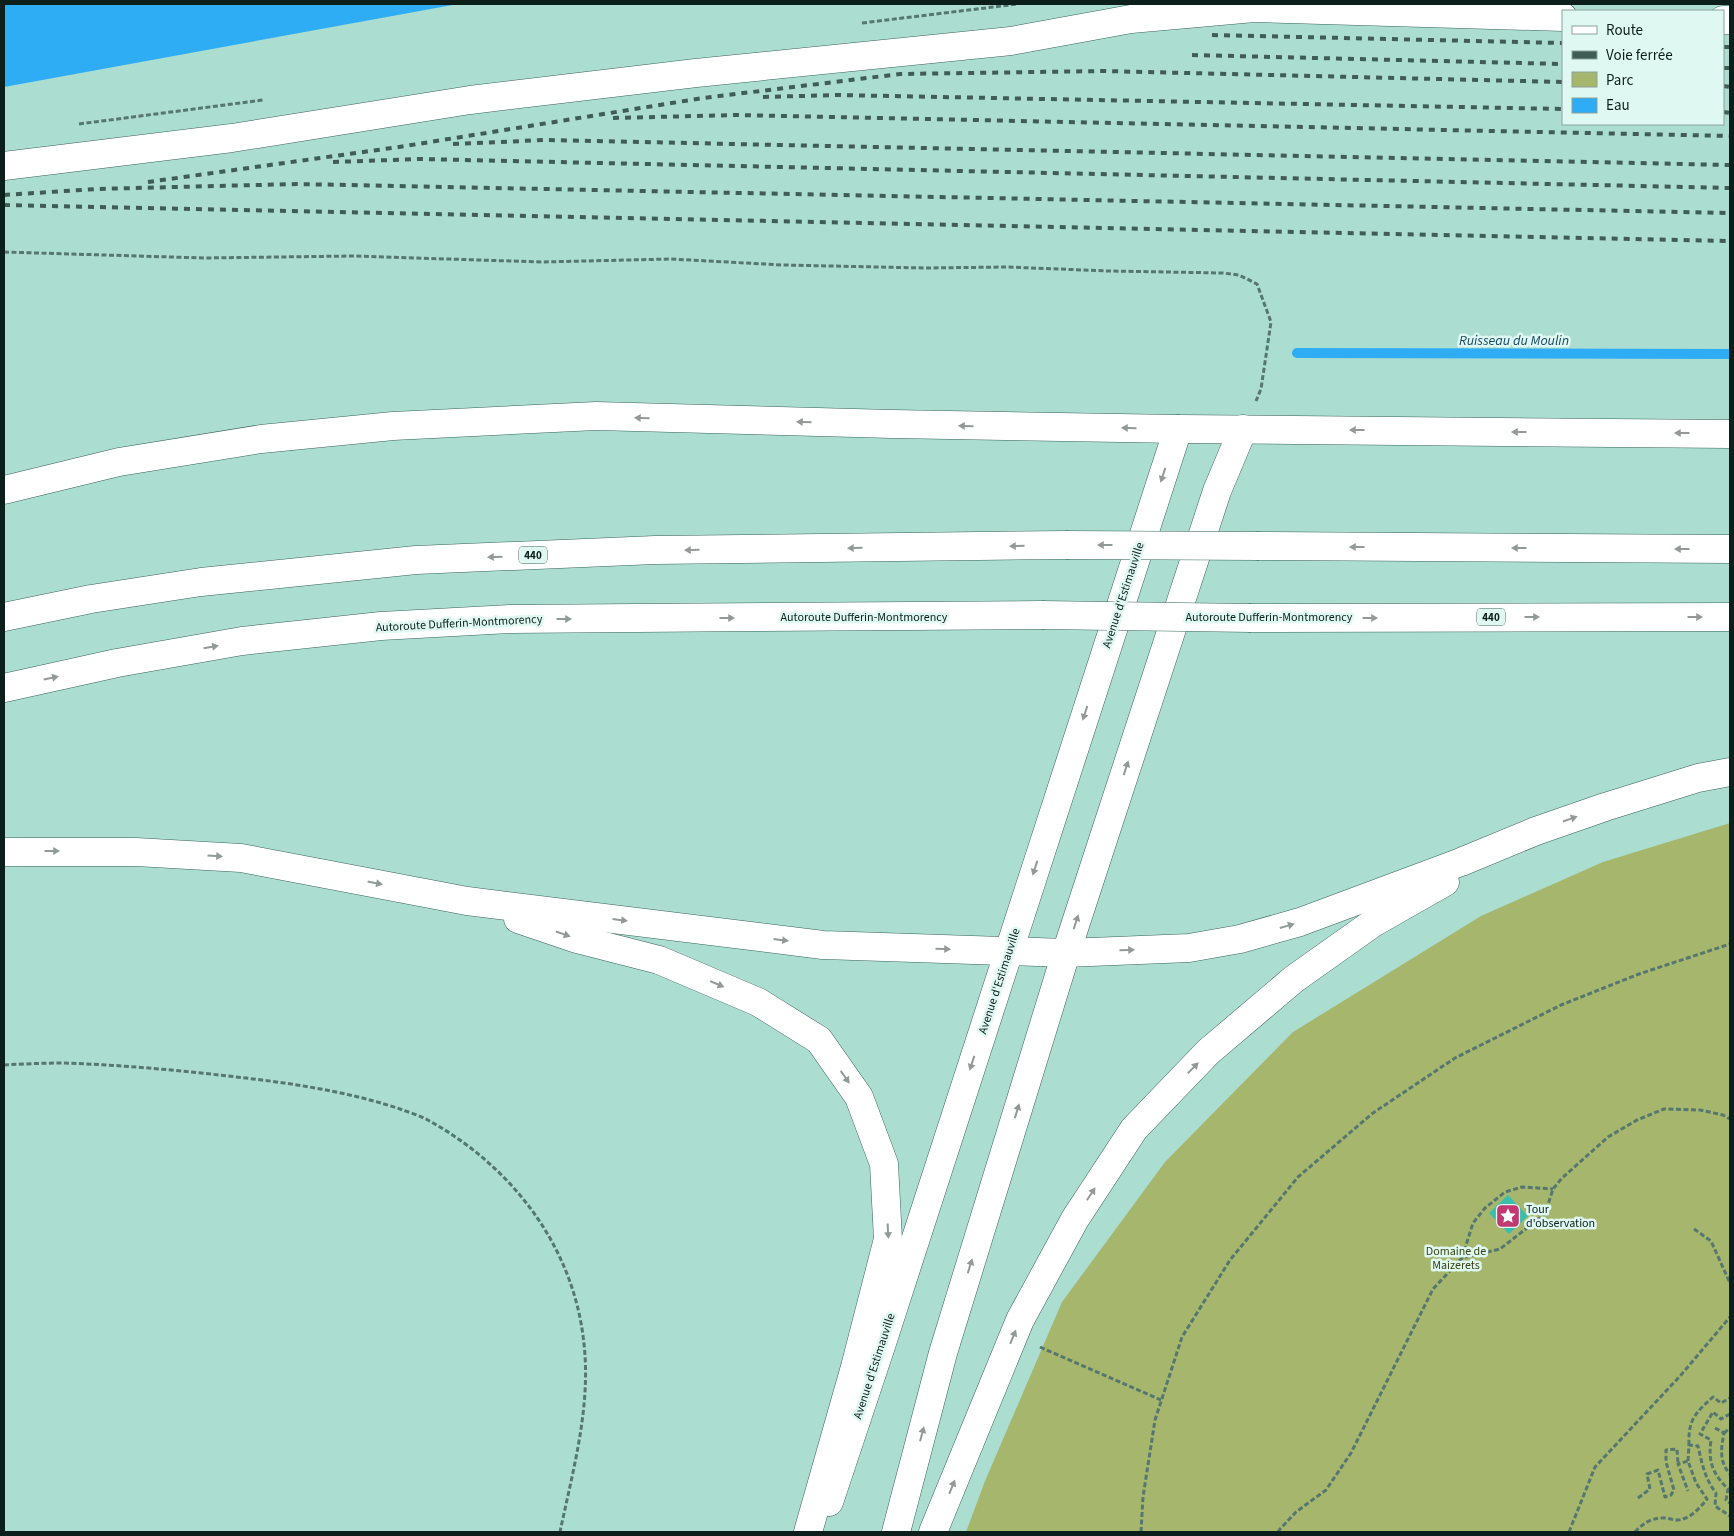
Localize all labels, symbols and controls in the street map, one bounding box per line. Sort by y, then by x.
legend [1562,10,1724,125]
text: Route [1606,20,1643,41]
text: Voie ferrée [1606,45,1673,66]
text: Parc [1606,70,1633,91]
text: Eau [1606,95,1630,116]
water label: Ruisseau du Moulin [1459,331,1569,351]
one-way arrow [633,413,649,421]
one-way arrow [796,418,812,426]
one-way arrow [958,421,974,429]
one-way arrow [1121,424,1137,432]
one-way arrow [1348,426,1364,434]
one-way arrow [1511,428,1527,436]
one-way arrow [1673,429,1689,437]
one-way arrow [1158,468,1166,483]
street label: Avenue d'Estimauville [1098,540,1149,650]
one-way arrow [1097,541,1113,549]
one-way arrow [1009,542,1025,550]
one-way arrow [1348,543,1364,551]
one-way arrow [847,544,863,552]
one-way arrow [1511,544,1527,552]
one-way arrow [1673,545,1689,553]
road number: 440 [519,546,547,564]
one-way arrow [684,546,700,554]
one-way arrow [487,553,503,561]
road number: 440 [1477,608,1505,626]
street label: Autoroute Dufferin-Montmorency [781,609,948,626]
street label: Autoroute Dufferin-Montmorency [1186,609,1353,626]
street label: Autoroute Dufferin-Montmorency [375,611,543,636]
one-way arrow [719,613,735,621]
one-way arrow [1525,613,1541,621]
one-way arrow [1687,613,1703,621]
one-way arrow [1362,614,1378,622]
one-way arrow [557,615,573,623]
one-way arrow [203,642,219,650]
one-way arrow [44,674,59,682]
one-way arrow [1081,706,1088,721]
one-way arrow [1123,760,1131,775]
one-way arrow [1563,815,1578,823]
one-way arrow [45,847,61,855]
one-way arrow [207,853,223,861]
one-way arrow [1031,861,1039,876]
one-way arrow [367,880,383,888]
one-way arrow [1072,915,1080,930]
one-way arrow [612,916,628,924]
one-way arrow [1279,921,1294,929]
street label: Avenue d'Estimauville [974,926,1025,1036]
one-way arrow [555,931,570,938]
one-way arrow [773,936,789,944]
one-way arrow [935,946,951,954]
one-way arrow [1119,946,1135,954]
one-way arrow [710,981,724,989]
one-way arrow [968,1056,975,1071]
one-way arrow [1187,1063,1199,1075]
one-way arrow [840,1071,850,1084]
one-way arrow [1014,1103,1022,1118]
one-way arrow [1086,1188,1096,1201]
place label: Tour d'observation [1526,1201,1595,1232]
place icon: Tour d'observation [1495,1203,1521,1229]
one-way arrow [884,1223,892,1239]
park label: Domaine de Maizerets [1426,1243,1486,1274]
one-way arrow [966,1259,974,1274]
street label: Avenue d'Estimauville [849,1311,900,1421]
one-way arrow [1009,1329,1017,1344]
one-way arrow [918,1427,926,1442]
one-way arrow [948,1480,956,1494]

